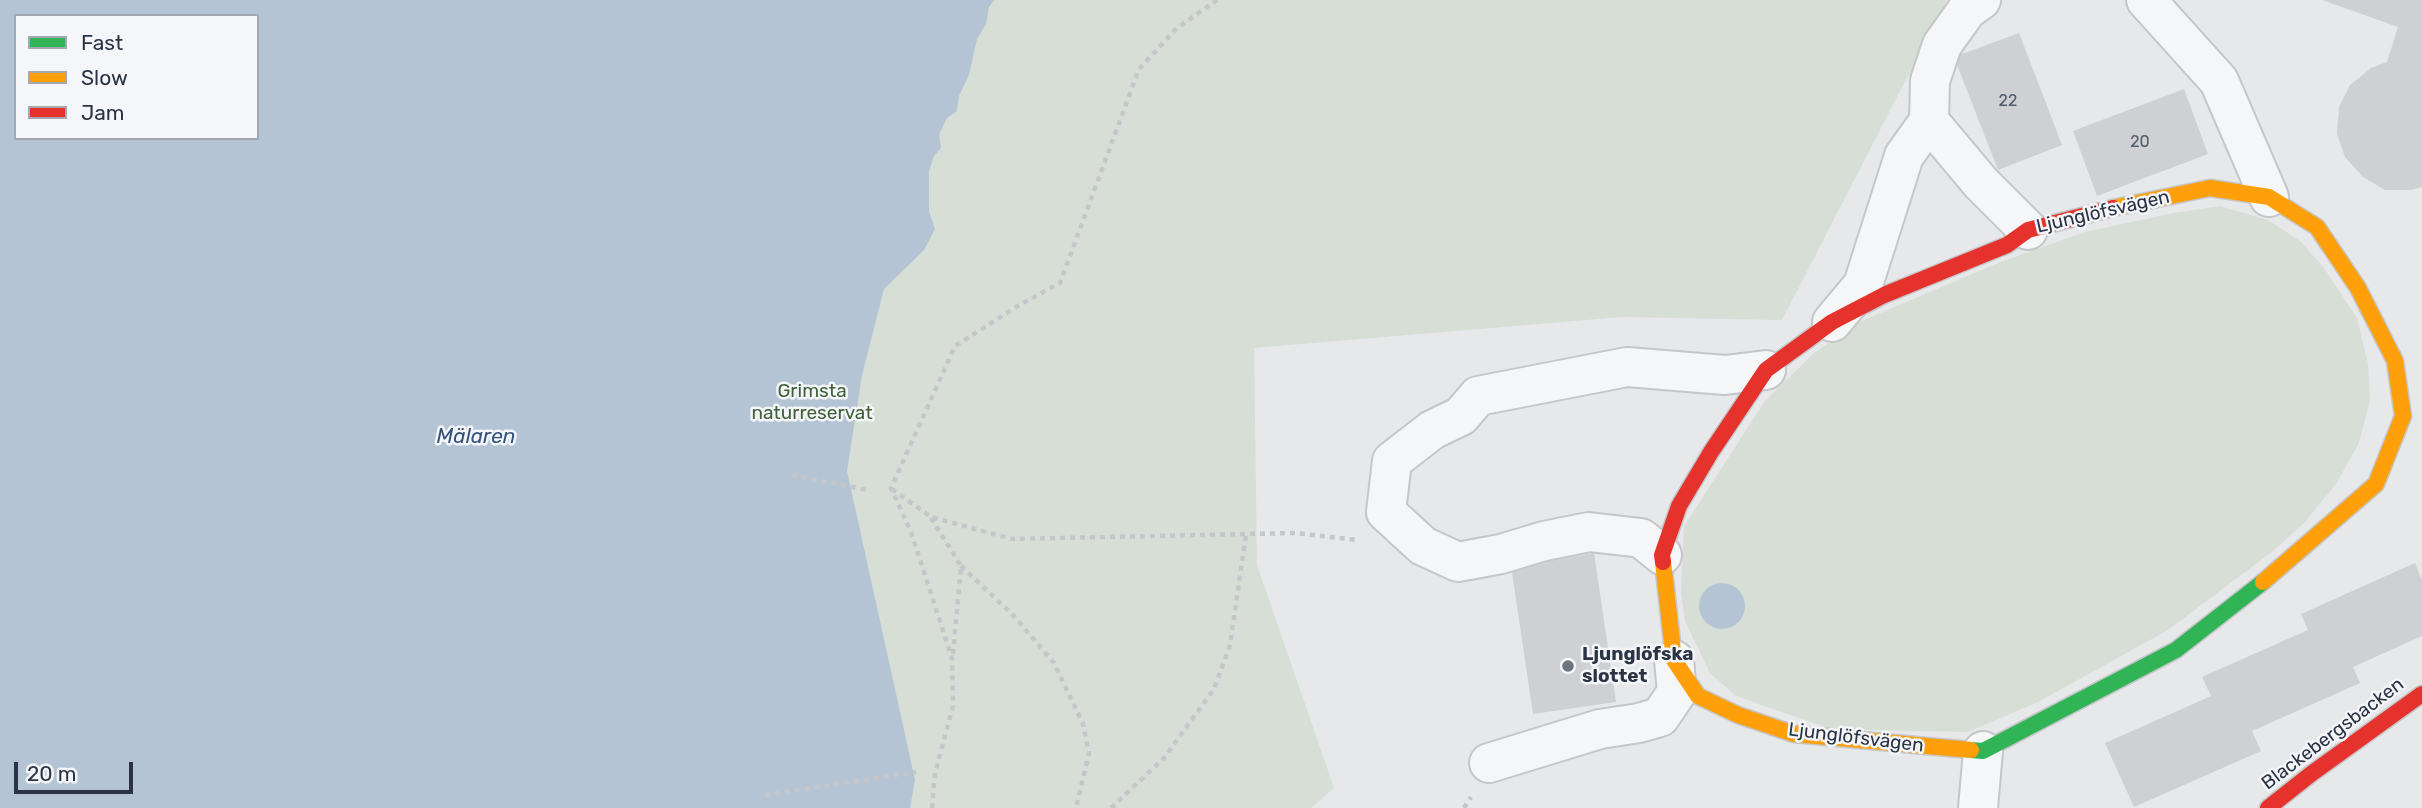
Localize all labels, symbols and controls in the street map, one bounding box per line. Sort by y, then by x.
legend [14,14,259,140]
text: Fast [81,30,123,55]
text: Slow [81,65,128,90]
house number: 22 [1999,91,2017,111]
text: Jam [81,100,125,125]
house number: 20 [2130,132,2150,152]
street label: Ljunglöfsvägen [2034,186,2172,238]
park label: Grimsta naturreservat [751,381,873,425]
water label: Mälaren [437,424,515,450]
place label: Ljunglöfska slottet [1582,644,1694,688]
marker: Ljunglöfska slottet [1560,658,1576,674]
street label: Blackebergsbacken [2257,673,2409,795]
street label: Ljunglöfsvägen [1787,718,1925,758]
scale bar [18,748,136,792]
text: 20 m [27,761,76,786]

